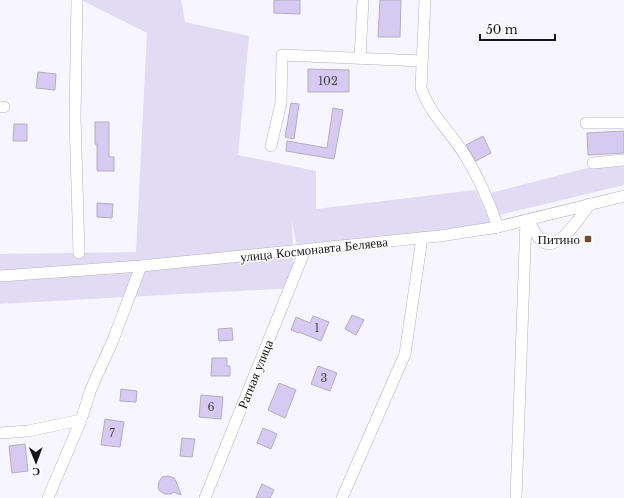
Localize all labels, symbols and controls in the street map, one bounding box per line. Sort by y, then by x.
scale bar [480,16,555,42]
text: 50 m [486,22,518,37]
house number: 102 [318,74,338,88]
place label: Питино [538,231,580,248]
street label: улица Космонавта Беляева [239,233,389,266]
marker: Питино [583,234,593,244]
house number: 1 [315,321,320,335]
street label: Ратная улица [234,337,277,411]
house number: 3 [321,371,328,385]
house number: 6 [207,400,215,414]
house number: 7 [109,426,115,440]
north arrow [16,442,56,482]
text: С [32,465,40,479]

